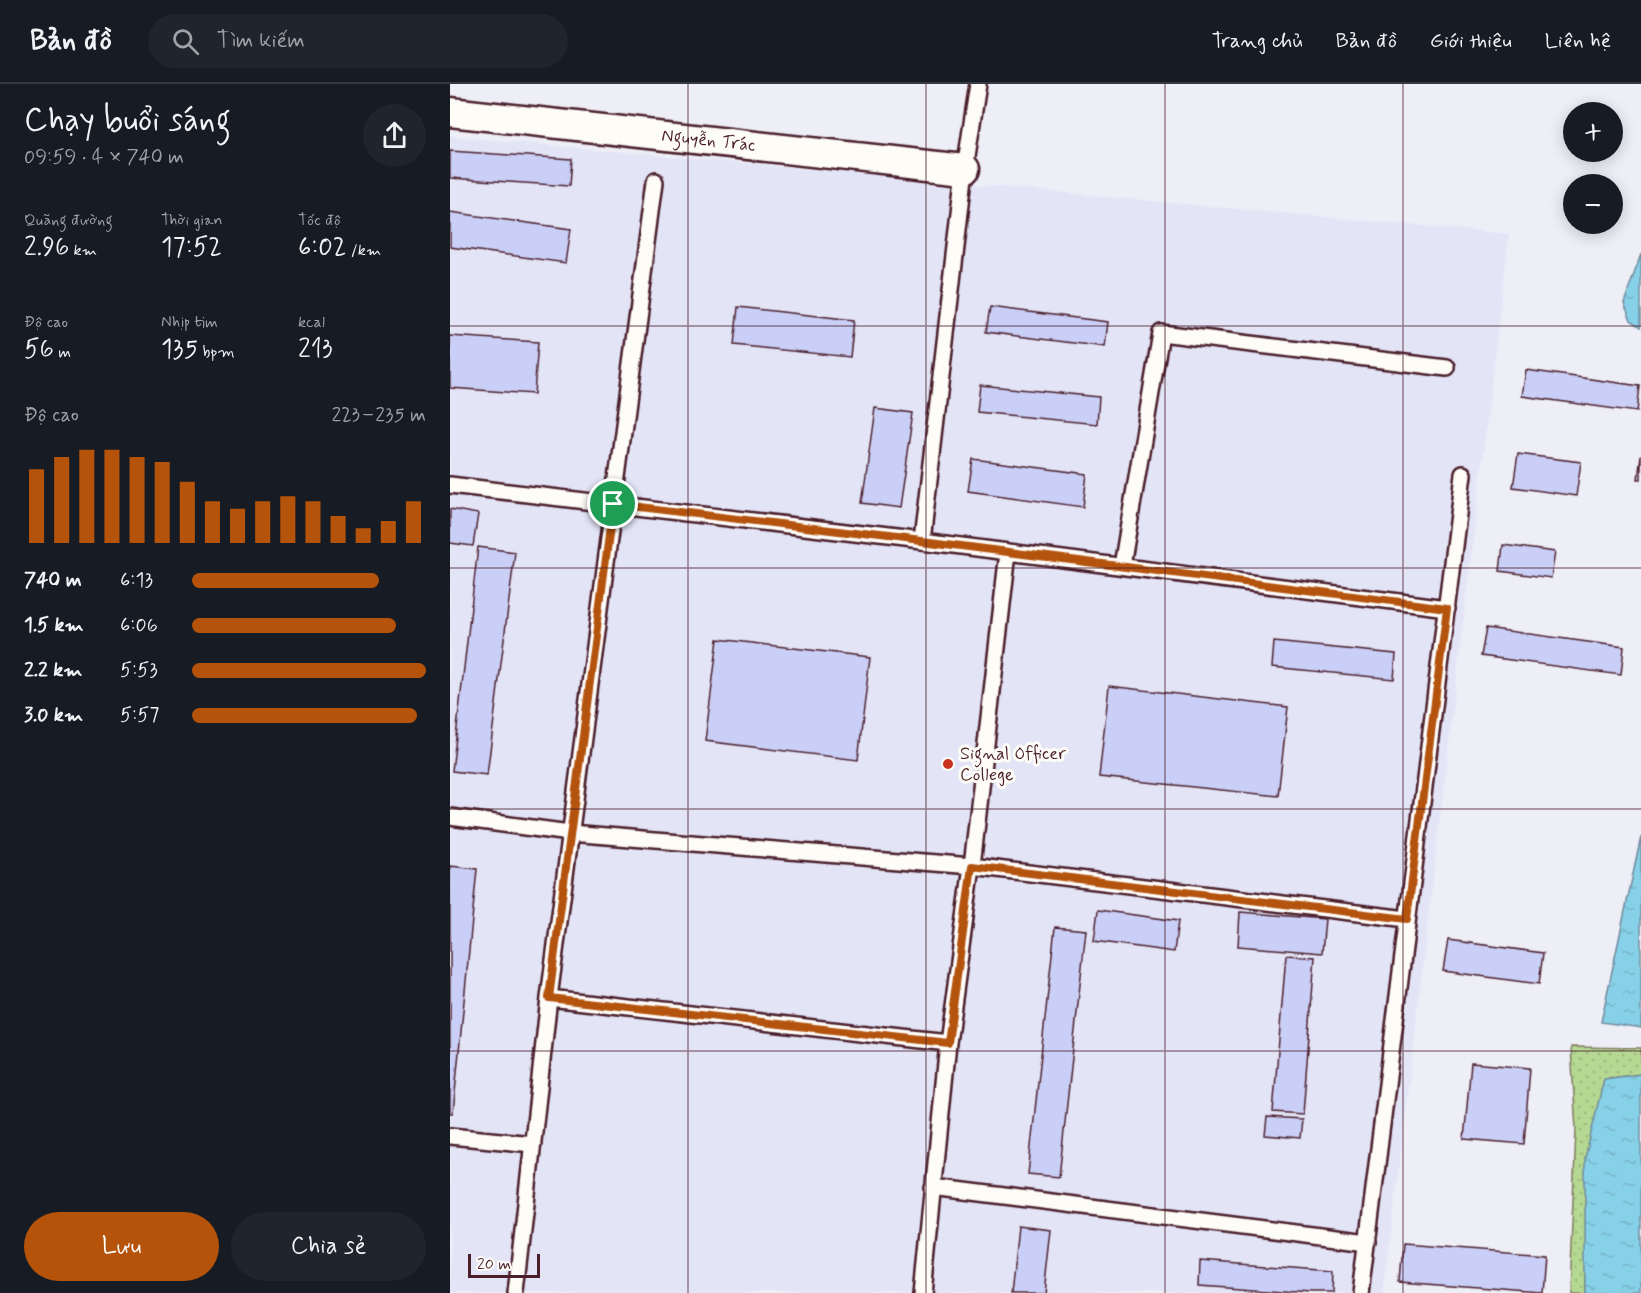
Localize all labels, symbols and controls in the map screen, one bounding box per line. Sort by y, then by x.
search box [148,14,568,68]
text: Bản đồ [30,23,112,60]
icon: search [169,25,202,58]
text: Tìm kiếm [217,27,305,55]
text: Trang chủ [1212,27,1303,55]
text: Bản đồ [1336,27,1397,55]
text: Giới thiệu [1430,27,1512,55]
text: Liên hệ [1545,27,1611,55]
text: Chạy buổi sáng [24,99,231,143]
map controls [1563,102,1623,234]
button: + [1563,102,1623,162]
button: share [363,104,426,167]
street label: Nguyễn Trác [660,123,757,158]
text: 09:59 · 4 × 740 m [24,144,184,171]
button: − [1563,174,1623,234]
text: Quãng đường [24,210,113,231]
text: Thời gian [161,210,223,231]
text: Tốc độ [298,210,341,231]
text: 2.96 [24,231,69,265]
text: 17:52 [161,231,222,265]
text: 6:02 [298,231,347,265]
text: km [69,240,97,261]
text: /km [347,240,381,261]
text: Độ cao [24,312,68,333]
text: Nhịp tim [161,312,218,333]
text: kcal [298,312,325,333]
text: 56 [24,333,54,367]
text: 135 [161,333,198,367]
text: 213 [298,333,333,367]
text: m [54,342,71,363]
text: bpm [198,342,235,363]
text: Độ cao [24,402,79,429]
text: 223–235 m [331,402,426,429]
pin [587,478,638,529]
icon: arrive [596,487,629,520]
text: 740 m [24,567,82,594]
text: 6:13 [120,567,153,594]
text: 1.5 km [24,612,84,639]
text: 6:06 [120,612,158,639]
text: 2.2 km [24,657,82,684]
text: 5:53 [120,657,158,684]
text: 3.0 km [24,702,83,729]
text: 5:57 [120,702,159,729]
place label: Signal Officer College [960,742,1066,787]
marker: Signal Officer College [941,757,955,771]
button: Lưu [24,1212,219,1281]
button: Chia sẻ [231,1212,426,1281]
scale bar [468,1251,540,1278]
text: 20 m [477,1254,511,1275]

